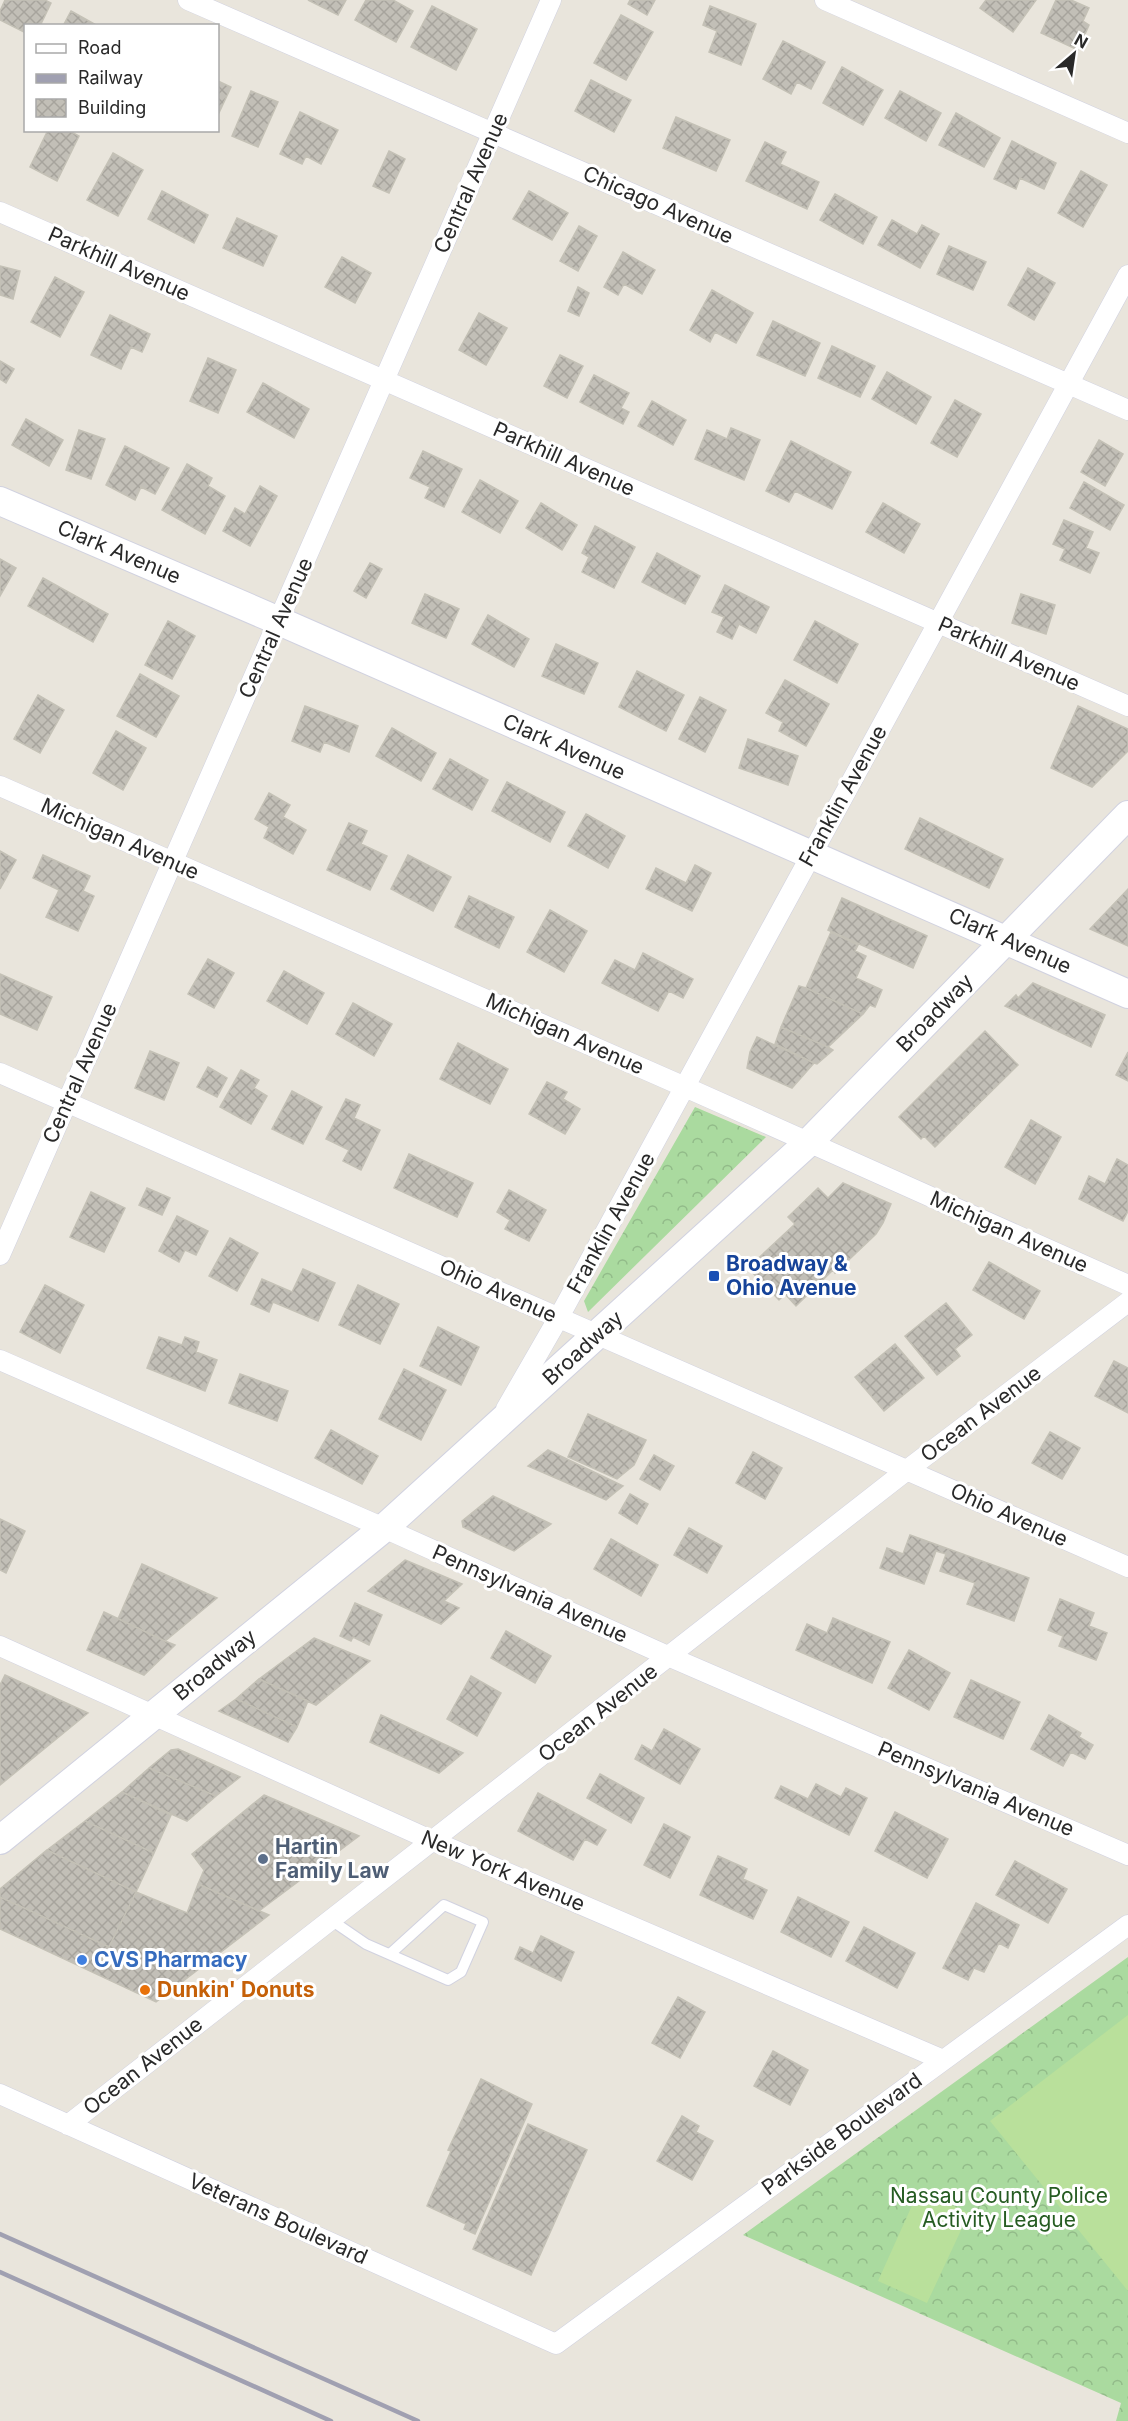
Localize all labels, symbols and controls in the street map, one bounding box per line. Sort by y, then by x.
legend [24,24,219,132]
north arrow [1044,24,1104,84]
text: N [1071,29,1091,53]
text: Road [78,37,121,58]
text: Railway [78,67,143,88]
text: Building [78,97,146,118]
street label: Central Avenue [428,109,513,257]
street label: Chicago Avenue [579,160,737,249]
street label: Parkhill Avenue [45,221,194,306]
street label: Parkhill Avenue [490,416,639,501]
street label: Clark Avenue [54,514,185,589]
street label: Central Avenue [233,554,318,702]
street label: Parkhill Avenue [935,611,1084,696]
street label: Clark Avenue [499,708,629,785]
street label: Franklin Avenue [793,721,892,871]
street label: Michigan Avenue [37,792,203,885]
street label: Clark Avenue [945,902,1075,979]
street label: Broadway [891,968,978,1057]
street label: Michigan Avenue [482,987,648,1080]
street label: Central Avenue [37,999,122,1147]
street label: Franklin Avenue [561,1148,660,1298]
street label: Michigan Avenue [926,1185,1092,1278]
place label: Broadway & Ohio Avenue [726,1251,856,1300]
street label: Ohio Avenue [436,1254,561,1328]
marker: Broadway & Ohio Avenue [707,1269,721,1283]
street label: Broadway [537,1305,628,1390]
street label: Ocean Avenue [916,1360,1046,1467]
street label: Ohio Avenue [947,1478,1072,1552]
street label: Pennsylvania Avenue [429,1539,632,1648]
street label: Broadway [168,1624,261,1706]
street label: Ocean Avenue [533,1658,662,1767]
street label: Pennsylvania Avenue [874,1736,1078,1841]
street label: New York Avenue [418,1825,589,1916]
place label: Hartin Family Law [275,1834,390,1883]
marker: Hartin Family Law [256,1852,270,1866]
place label: CVS Pharmacy [94,1947,248,1972]
marker: CVS Pharmacy [75,1953,89,1967]
place label: Dunkin' Donuts [157,1977,314,2002]
marker: Dunkin' Donuts [138,1983,152,1997]
street label: Ocean Avenue [78,2011,207,2120]
street label: Parkside Boulevard [757,2067,927,2200]
street label: Veterans Boulevard [185,2168,372,2269]
park label: Nassau County Police Activity League [890,2183,1108,2232]

